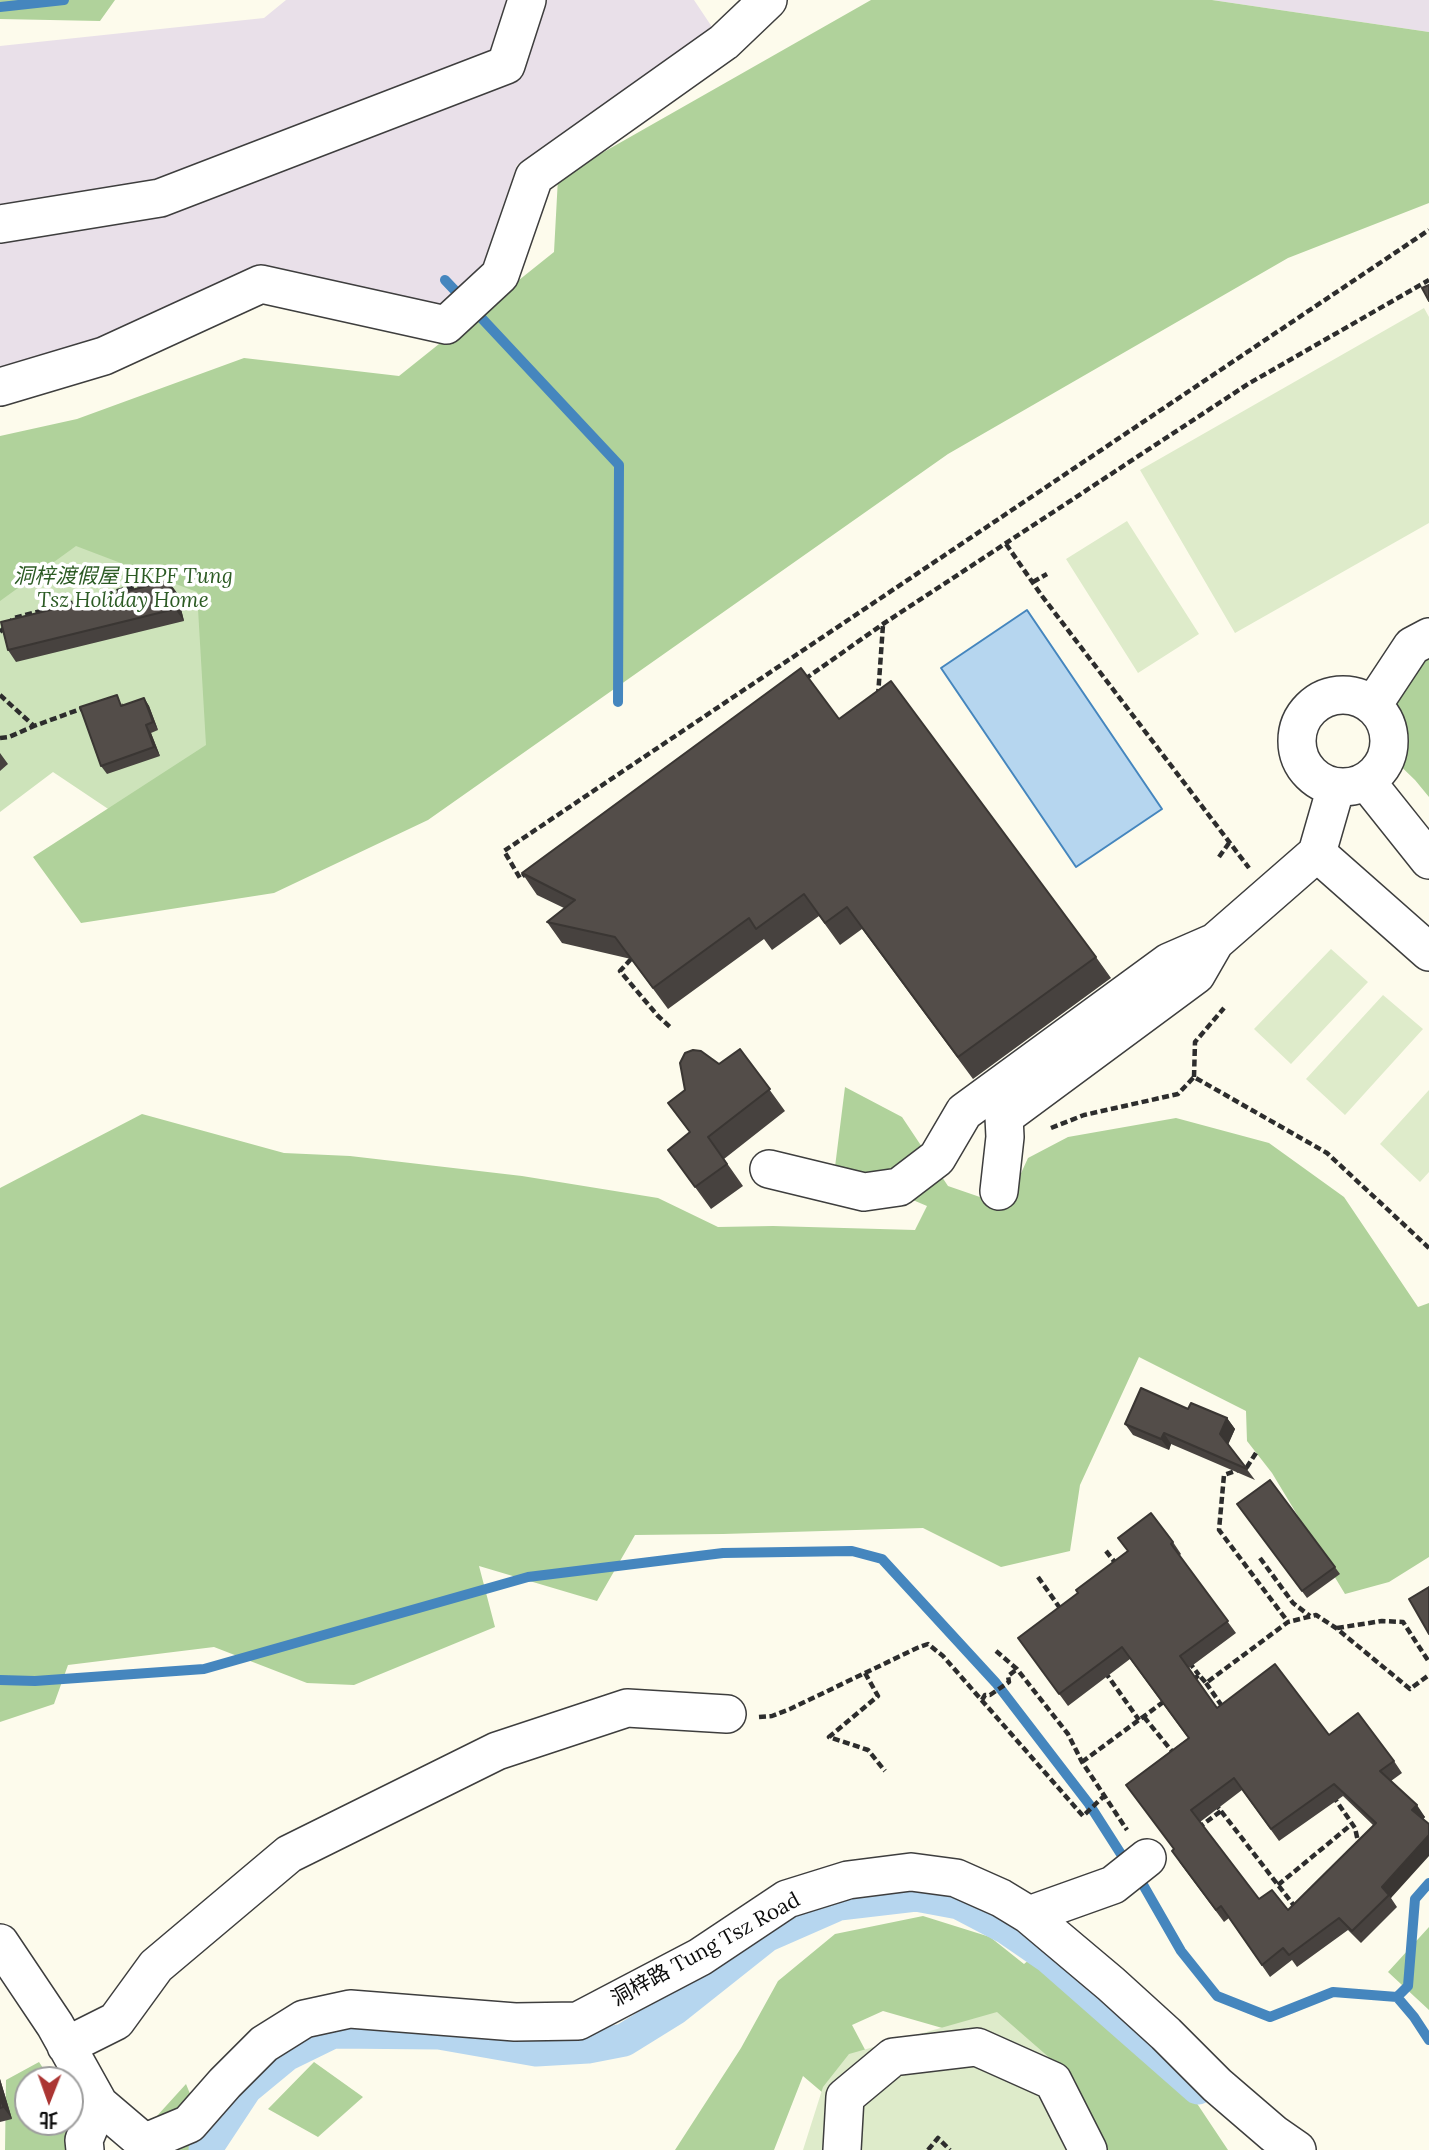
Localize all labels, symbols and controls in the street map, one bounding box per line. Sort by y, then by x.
park label: 洞梓渡假屋 HKPF Tung Tsz Holiday Home [13,564,233,614]
street label: 洞梓路 Tung Tsz Road [607,1888,805,2012]
north arrow [14,2066,84,2136]
text: 北 [39,2108,58,2132]

